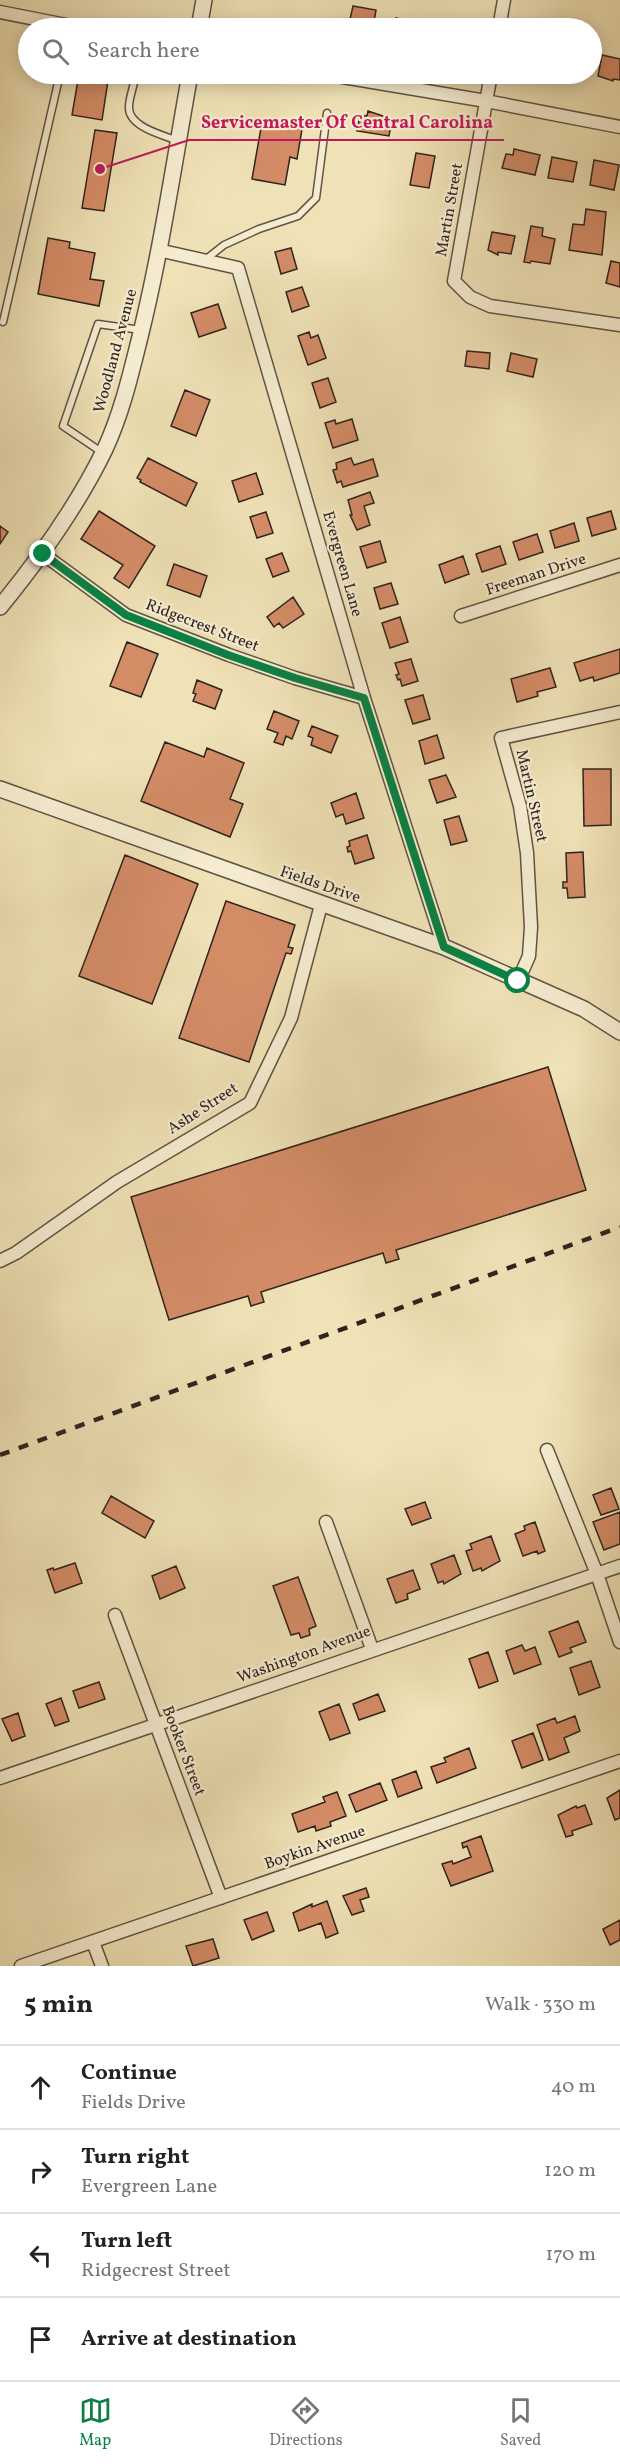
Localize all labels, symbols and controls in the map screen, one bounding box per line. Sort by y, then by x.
search box [18,18,602,84]
icon: search [39,35,72,68]
text: Search here [87,36,200,67]
callout: Servicemaster Of Central Carolina [189,104,504,140]
text: Servicemaster Of Central Carolina [201,111,493,136]
street label: Martin Street [431,161,469,259]
street label: Woodland Avenue [89,286,143,416]
street label: Evergreen Lane [316,509,368,619]
route end [29,540,55,566]
street label: Freeman Drive [483,548,589,602]
street label: Ridgecrest Street [142,594,262,658]
street label: Martin Street [510,747,552,845]
street label: Fields Drive [277,861,363,909]
route start [504,967,530,993]
street label: Ashe Street [163,1078,243,1140]
street label: Washington Avenue [234,1621,374,1689]
street label: Booker Street [156,1703,210,1800]
street label: Boykin Avenue [261,1820,369,1876]
text: 5 min [24,1987,93,2023]
text: Walk · 330 m [485,1991,596,2019]
text: Continue [81,2058,177,2089]
icon: ahead [24,2071,57,2104]
text: 40 m [551,2073,596,2101]
text: Fields Drive [81,2089,186,2117]
text: Turn right [81,2142,189,2173]
icon: right [24,2155,57,2188]
text: 120 m [544,2157,596,2185]
text: Evergreen Lane [81,2173,217,2201]
text: Turn left [81,2226,172,2257]
icon: left [24,2239,57,2272]
text: 170 m [546,2241,596,2269]
text: Ridgecrest Street [81,2257,230,2285]
icon: arrive [24,2323,57,2356]
text: Arrive at destination [81,2324,297,2355]
tab: Map [79,2394,112,2452]
tab: Directions [269,2394,343,2452]
tab: Saved [500,2394,541,2452]

